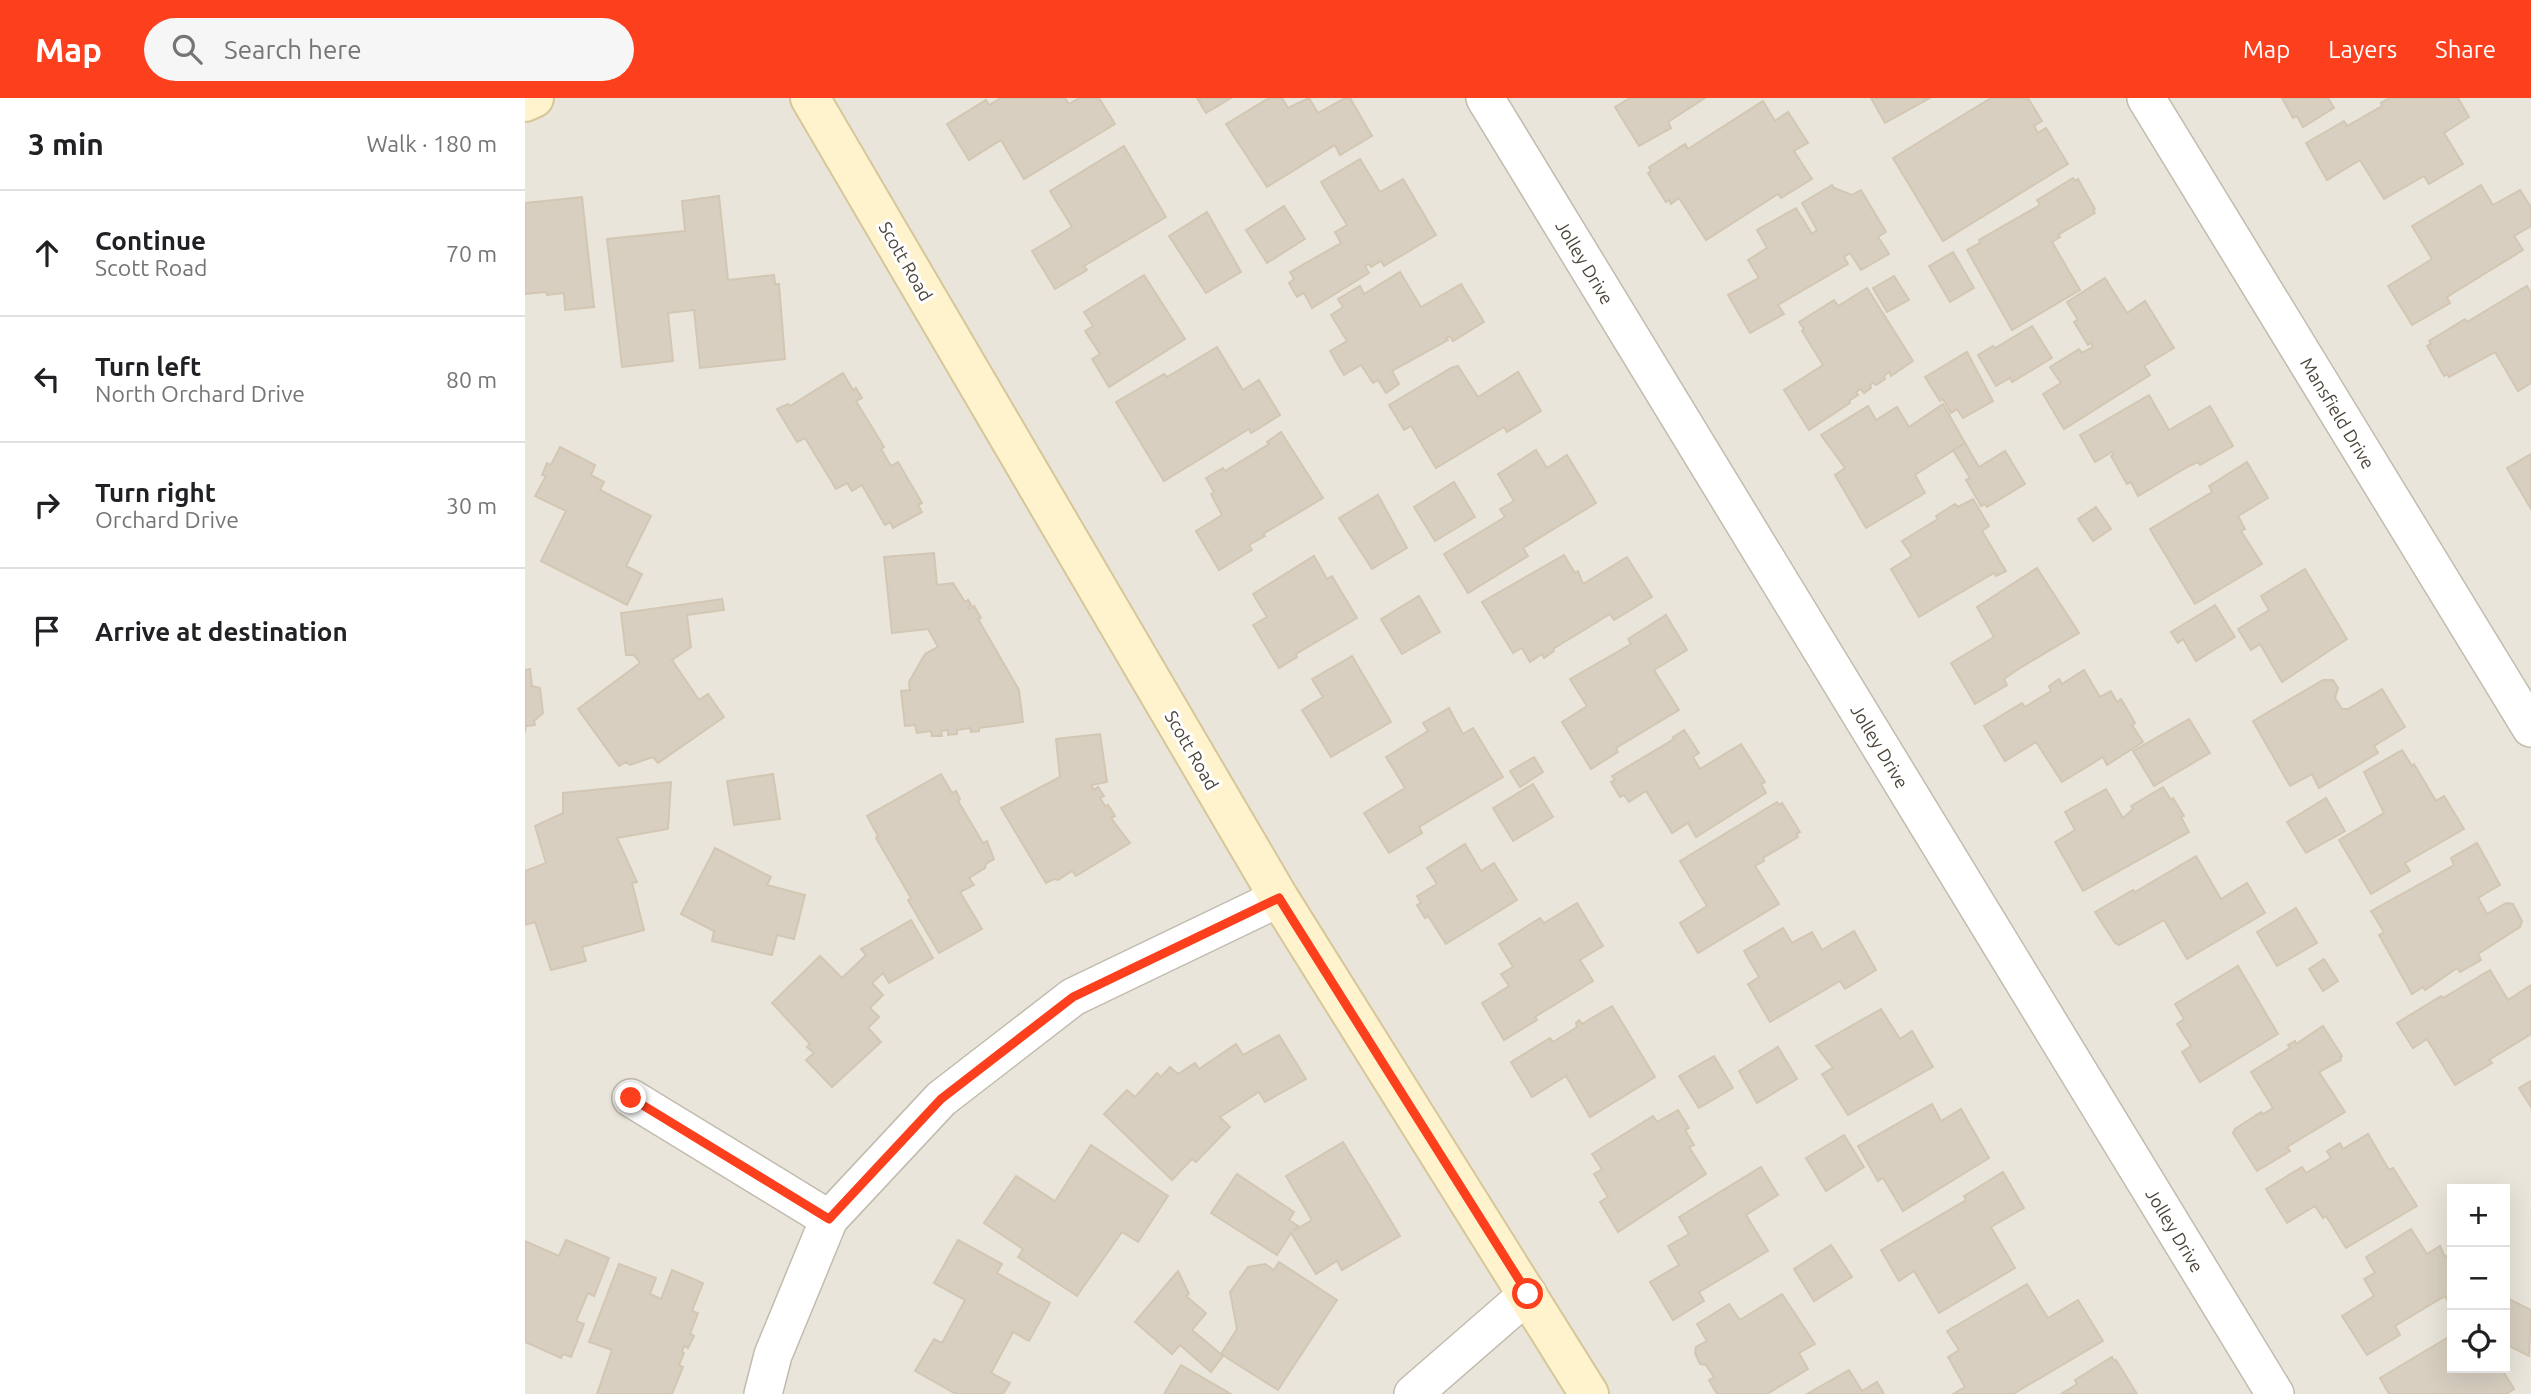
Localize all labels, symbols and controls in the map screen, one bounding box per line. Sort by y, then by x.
search box [144,18,634,81]
icon: search [168,30,206,68]
text: Map [35,31,102,68]
text: Search here [224,35,362,64]
text: Map [2243,36,2290,63]
text: Layers [2328,36,2397,63]
text: Share [2435,36,2496,63]
text: 3 min [28,127,104,161]
text: Walk · 180 m [366,131,497,156]
street label: Jolley Drive [1552,217,1618,307]
street label: Scott Road [875,218,937,304]
text: Continue [95,226,206,255]
icon: ahead [28,234,66,272]
text: 70 m [446,241,497,266]
text: Scott Road [95,255,208,280]
text: Turn left [95,352,201,381]
street label: Mansfield Drive [2297,354,2379,472]
icon: left [28,360,66,398]
text: 80 m [446,367,497,392]
text: North Orchard Drive [95,381,305,406]
text: Turn right [95,478,216,507]
icon: right [28,486,66,524]
text: 30 m [446,493,497,518]
text: Orchard Drive [95,507,239,532]
icon: arrive [28,612,66,650]
text: Arrive at destination [95,617,348,646]
street label: Jolley Drive [1847,701,1913,791]
street label: Scott Road [1161,707,1223,793]
route end [615,1082,646,1113]
map controls [2447,1184,2510,1373]
button: + [2447,1184,2510,1247]
street label: Jolley Drive [2142,1185,2208,1275]
button: − [2447,1247,2510,1310]
route start [1512,1278,1543,1309]
button: locate [2447,1310,2510,1373]

